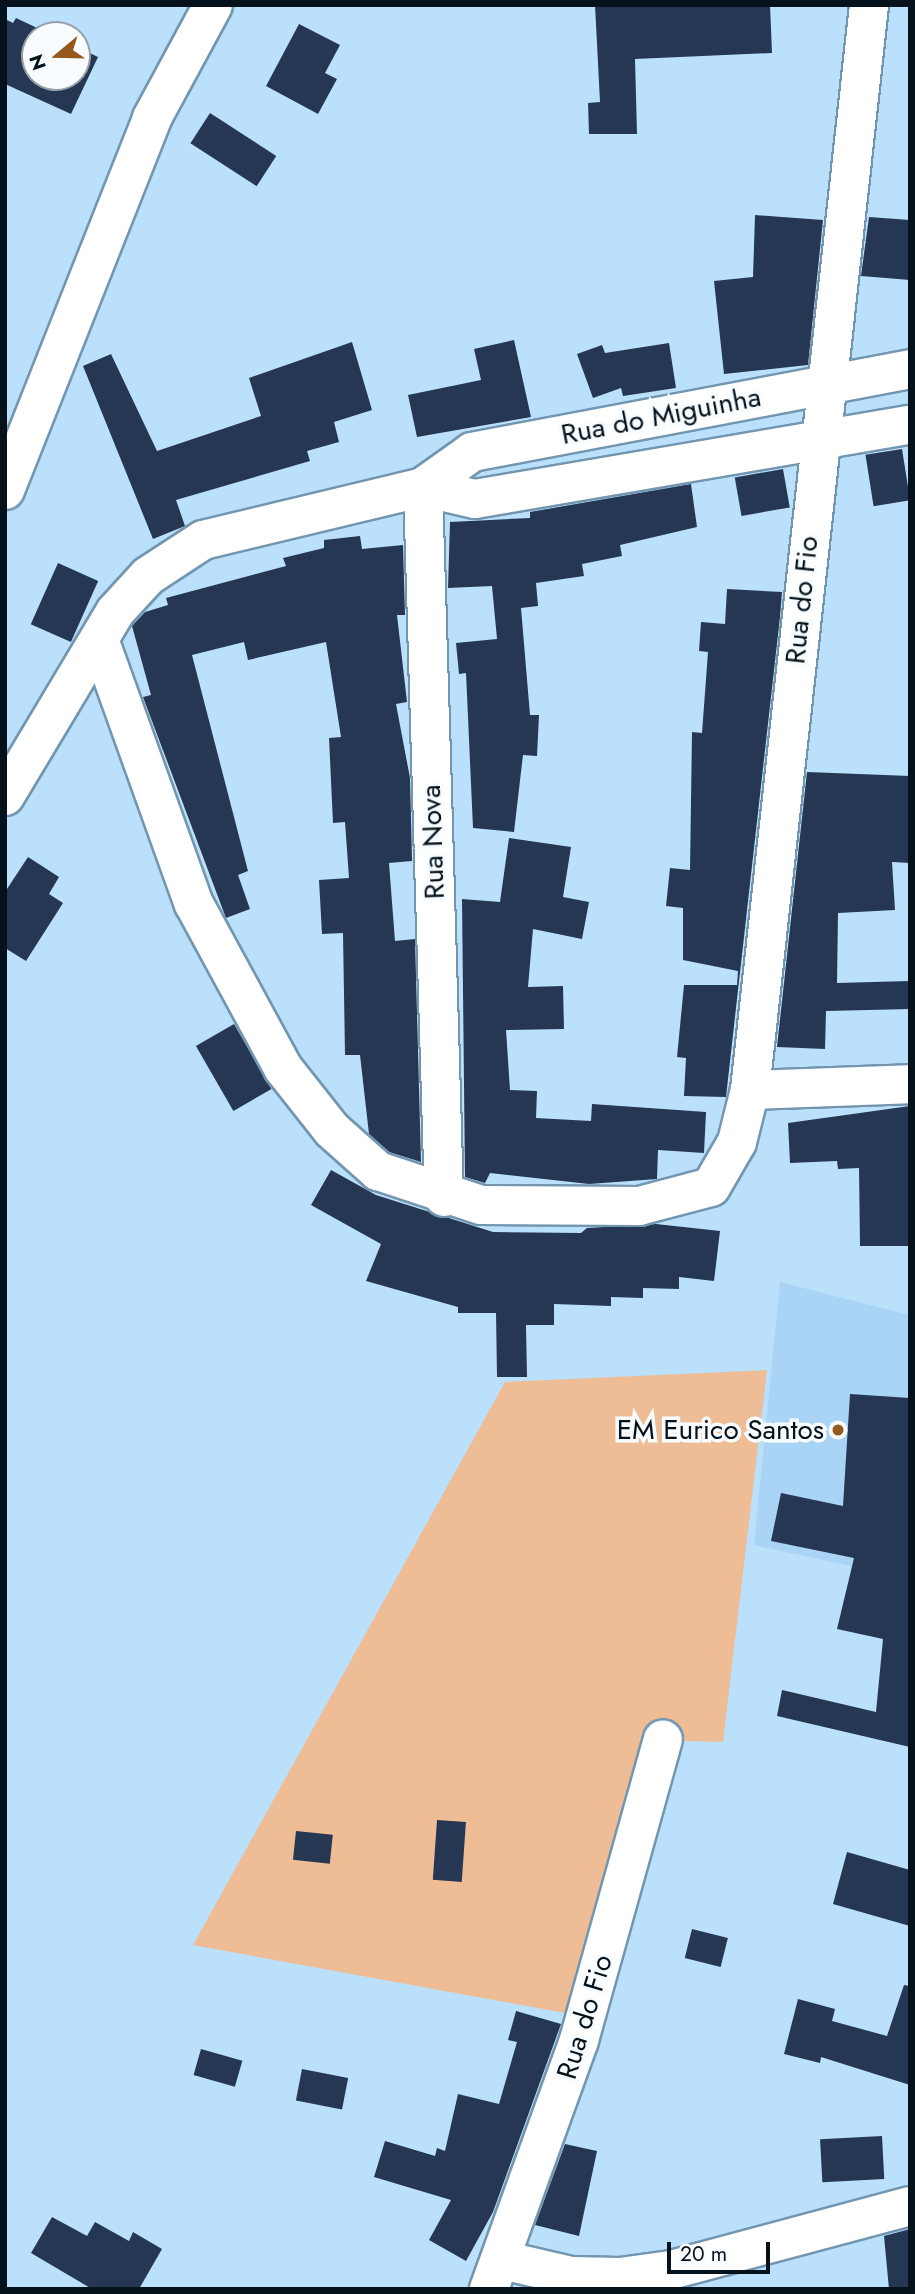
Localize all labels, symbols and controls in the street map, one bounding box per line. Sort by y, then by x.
north arrow [21,21,91,91]
text: N [22,51,53,74]
street label: Rua do Miguinha [558,380,764,452]
street label: Rua do Fio [779,534,825,666]
street label: Rua Nova [414,784,452,900]
place label: EM Eurico Santos [617,1413,824,1447]
marker: EM Eurico Santos [830,1422,846,1438]
street label: Rua do Fio [550,1951,620,2083]
scale bar [670,2228,773,2272]
text: 20 m [680,2239,727,2269]

